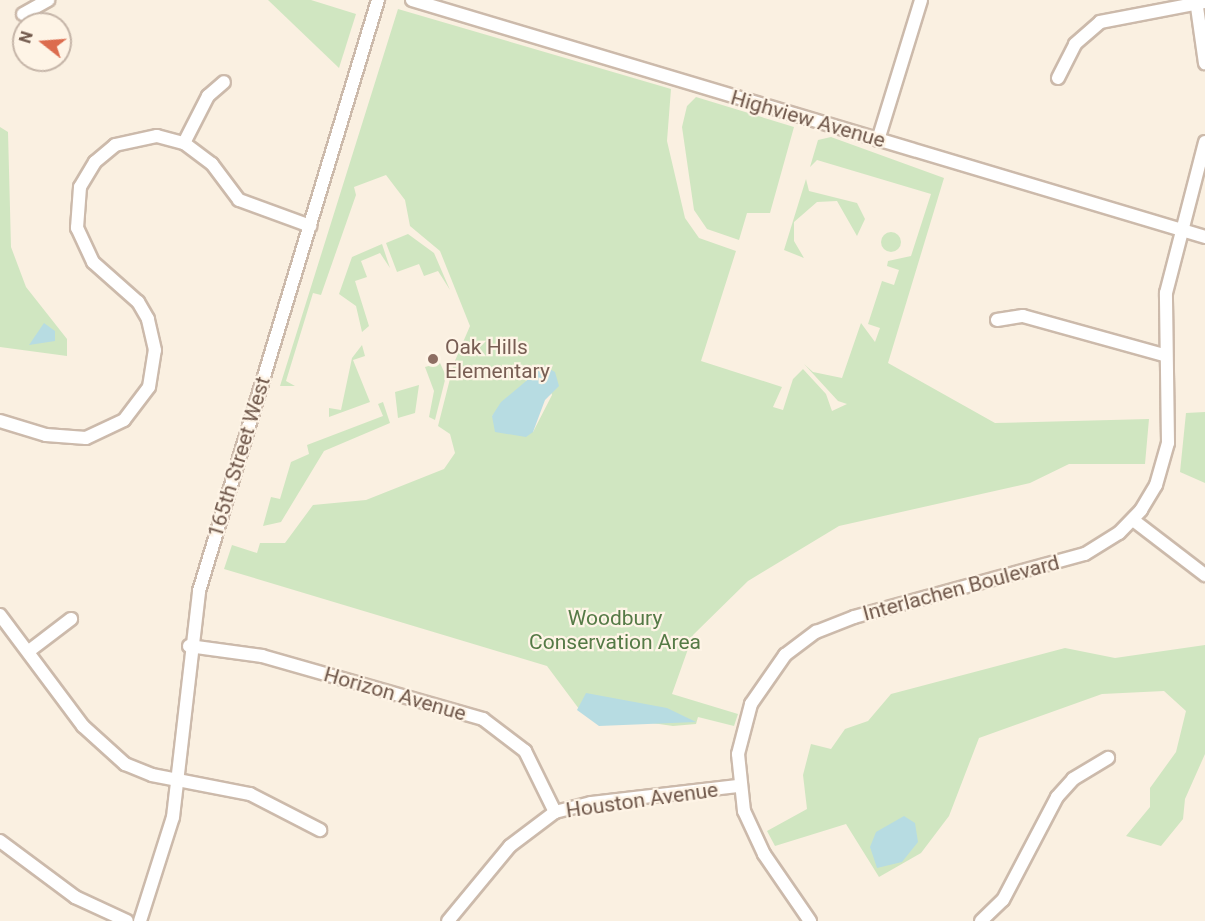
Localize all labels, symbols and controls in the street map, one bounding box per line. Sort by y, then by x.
north arrow [12,12,72,72]
text: N [15,29,37,45]
street label: Highview Avenue [728,85,888,153]
place label: Oak Hills Elementary [445,334,550,384]
marker: Oak Hills Elementary [426,352,440,366]
street label: 165th Street West [203,374,275,540]
street label: Interlachen Boulevard [860,550,1062,626]
park label: Woodbury Conservation Area [529,605,701,655]
street label: Horizon Avenue [321,662,469,726]
street label: Houston Avenue [564,777,720,823]

